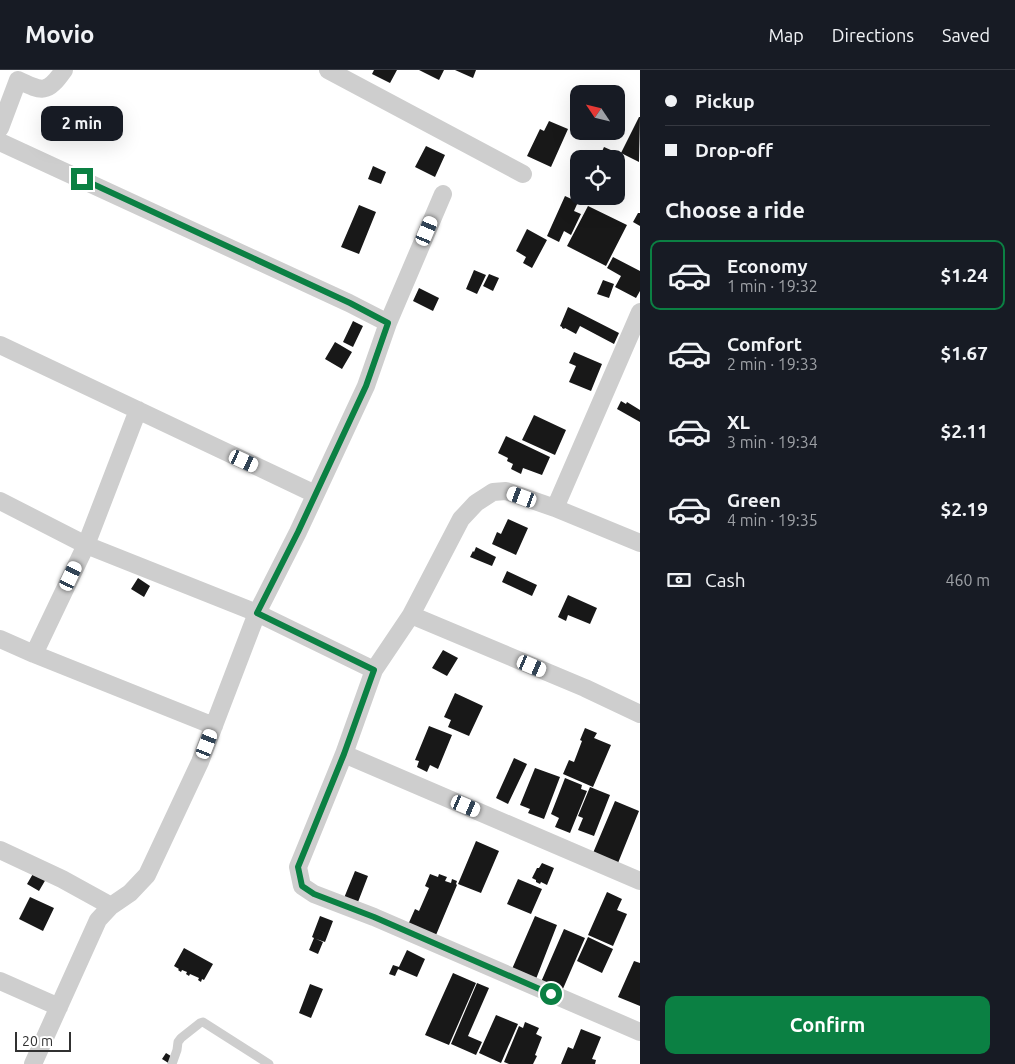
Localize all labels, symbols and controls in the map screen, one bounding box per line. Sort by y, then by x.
text: Movio [25,21,95,48]
text: Map [768,25,804,45]
text: Directions [832,25,914,45]
text: Saved [942,25,990,45]
north arrow [570,85,625,140]
map controls [570,85,625,205]
text: Pickup [695,90,755,112]
callout: 2 min [41,106,123,142]
text: 2 min [62,114,102,132]
text: Drop-off [695,139,773,161]
button: locate [570,150,625,205]
route end [71,168,93,190]
text: Choose a ride [665,197,805,222]
car [414,214,439,248]
icon: car [667,253,712,298]
text: Economy [727,255,808,277]
text: $1.24 [940,264,988,286]
text: 1 min · 19:32 [727,277,818,295]
icon: car [667,331,712,376]
text: Comfort [727,333,802,355]
text: $1.67 [940,342,988,364]
text: 2 min · 19:33 [727,355,818,373]
icon: car [667,409,712,454]
text: XL [727,411,750,433]
text: $2.11 [940,420,988,442]
text: 3 min · 19:34 [727,433,818,451]
car [227,448,260,474]
car [505,485,538,509]
icon: car [667,487,712,532]
text: Green [727,489,781,511]
text: $2.19 [940,498,988,520]
text: 4 min · 19:35 [727,511,818,529]
car [57,559,84,593]
icon: cash [665,566,693,594]
text: Cash [705,569,746,591]
text: 460 m [945,571,990,589]
car [515,653,548,679]
car [194,727,219,761]
car [449,793,482,819]
route start [540,983,562,1005]
button: Confirm [665,996,990,1054]
scale bar [15,1029,71,1052]
text: 20 m [22,1033,53,1049]

